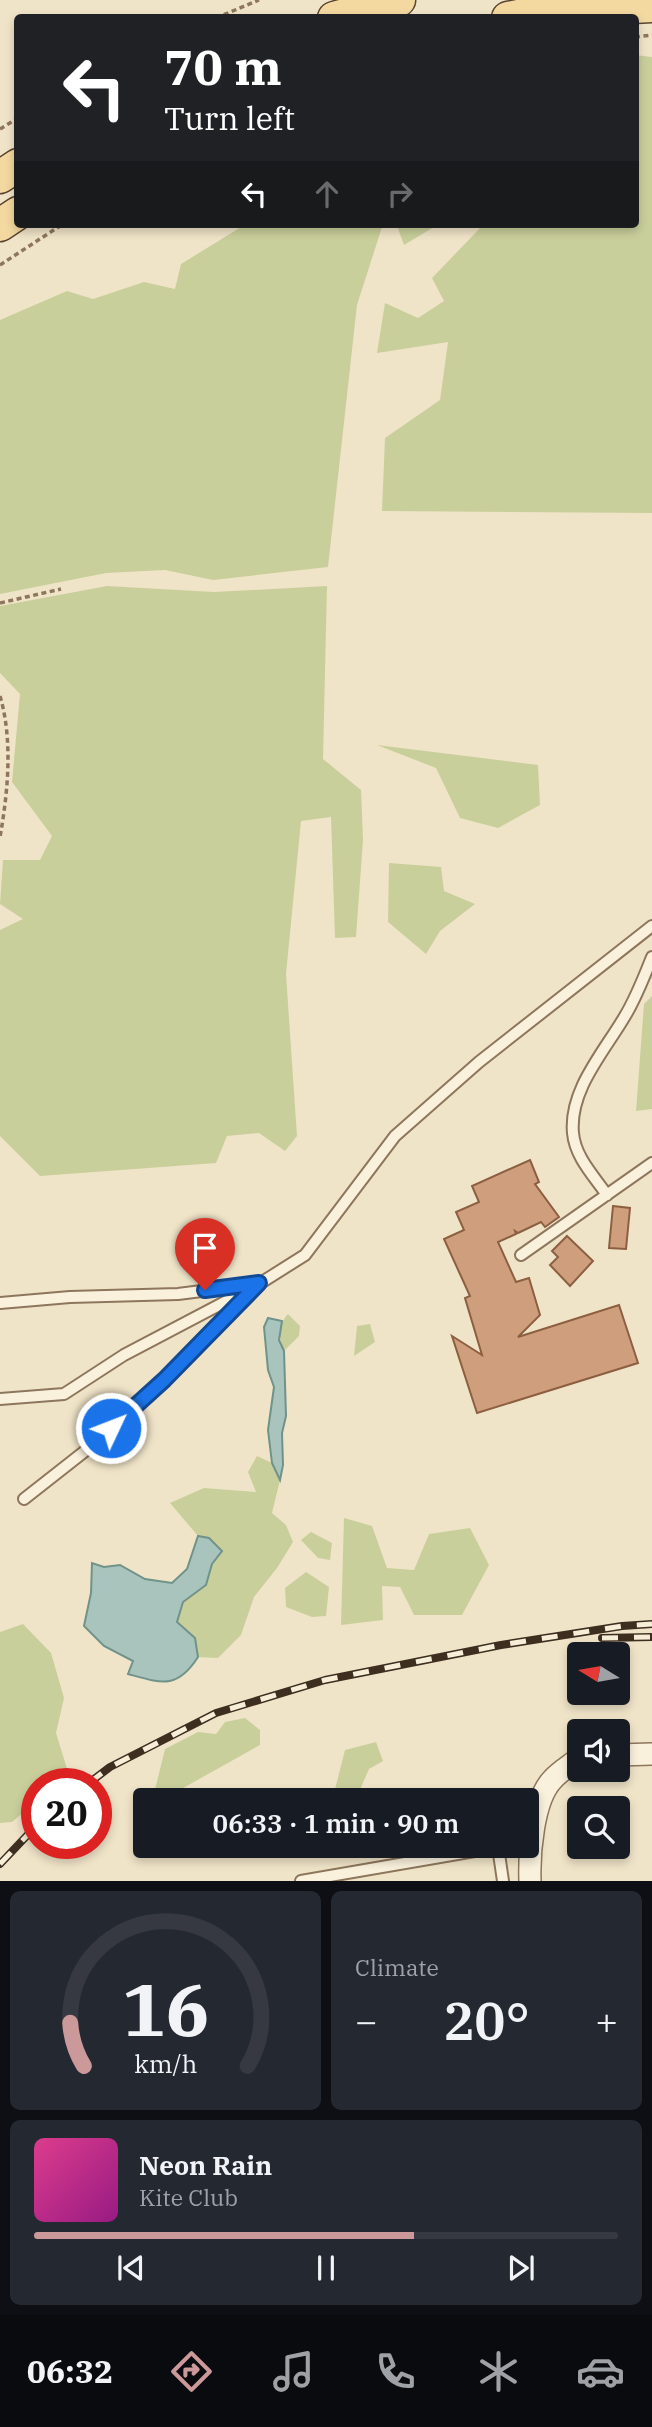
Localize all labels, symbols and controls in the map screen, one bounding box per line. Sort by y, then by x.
text: 70 m [164,35,282,98]
icon: left [49,42,140,133]
text: Turn left [164,97,295,139]
icon: left [235,175,273,213]
icon: ahead [308,175,346,213]
icon: right [381,175,419,213]
pin [175,1218,235,1290]
icon: arrive [186,1229,224,1267]
position arrow [74,1391,148,1465]
north arrow [567,1642,630,1704]
map controls [567,1642,630,1859]
button: sound [567,1719,630,1782]
speed limit sign: 20 [21,1768,112,1859]
button: search [567,1796,630,1859]
text: 06:33 · 1 min · 90 m [213,1806,459,1840]
text: Climate [355,1952,439,1982]
text: 16 [122,1962,209,2057]
text: 20° [443,1987,530,2054]
text: − [355,1996,378,2045]
text: + [595,1996,618,2045]
text: km/h [134,2047,197,2080]
text: Neon Rain [139,2148,272,2182]
text: Kite Club [139,2182,238,2212]
icon: previous [112,2249,150,2287]
icon: pause [307,2249,345,2287]
icon: next [502,2249,540,2287]
icon: directions [167,2347,216,2396]
icon: music [269,2347,318,2396]
icon: phone [371,2347,420,2396]
icon: climate [474,2347,523,2396]
icon: car [576,2347,625,2396]
text: 06:32 [27,2350,113,2392]

